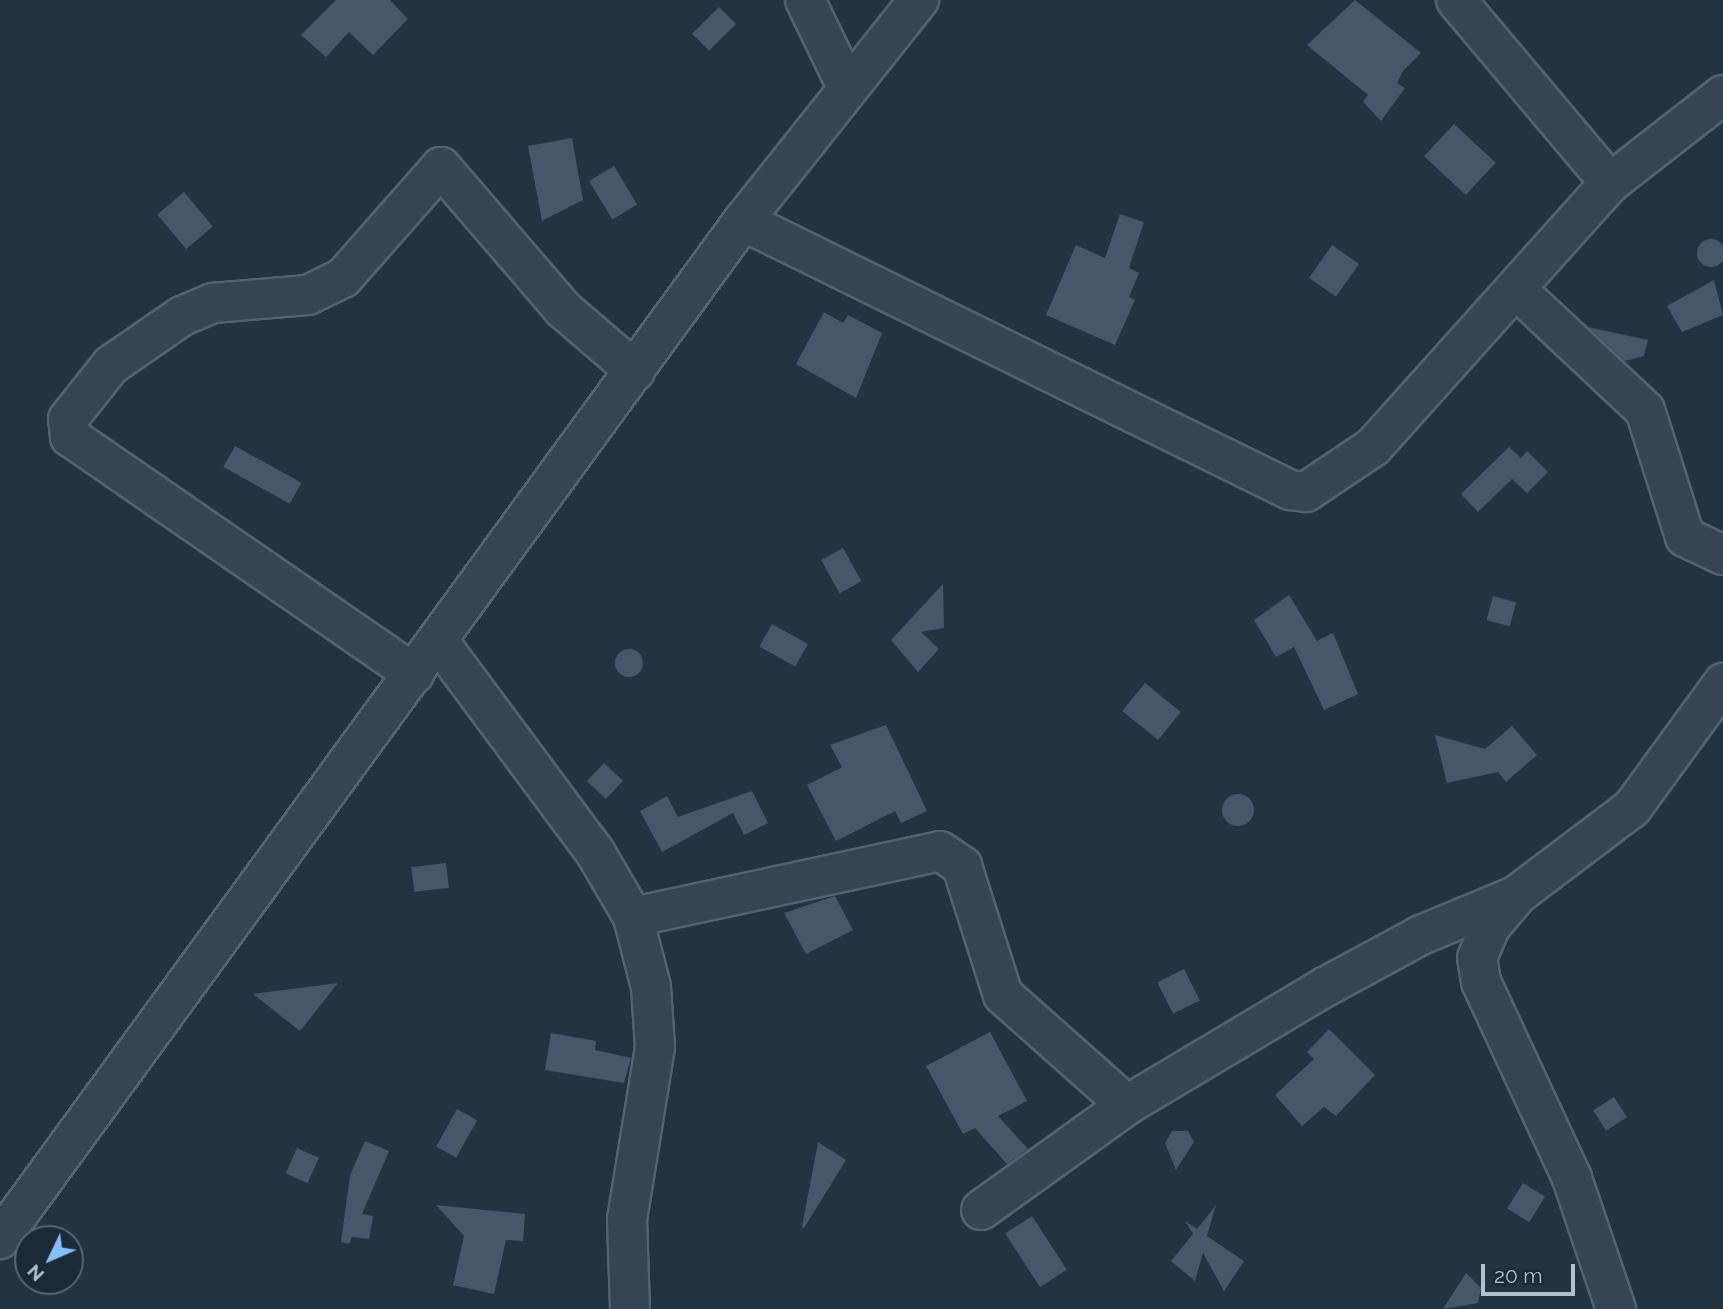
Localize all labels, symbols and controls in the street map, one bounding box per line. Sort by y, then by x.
north arrow [14,1225,84,1295]
scale bar [1485,1250,1580,1294]
text: N [22,1260,48,1286]
text: 20 m [1494,1263,1542,1288]

